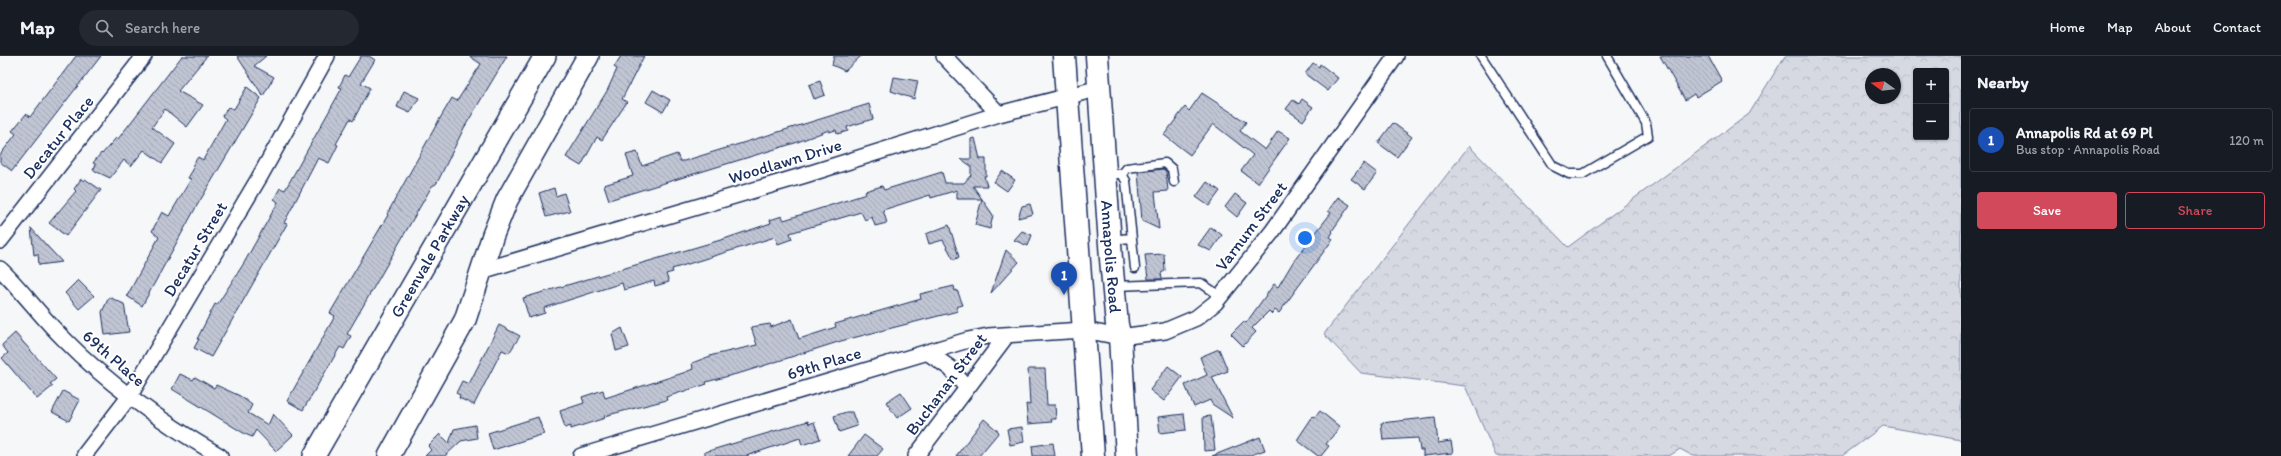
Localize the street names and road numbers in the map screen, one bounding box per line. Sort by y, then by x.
street label: Decatur Place [18,91,98,183]
street label: Woodlawn Drive [726,134,844,188]
street label: Varnum Street [1211,177,1291,275]
street label: Greenvale Parkway [386,191,473,321]
street label: Decatur Street [159,198,231,300]
street label: Annapolis Road [1097,199,1126,315]
street label: 69th Place [79,325,149,391]
street label: Buchanan Street [901,329,991,439]
street label: 69th Place [785,342,863,384]

